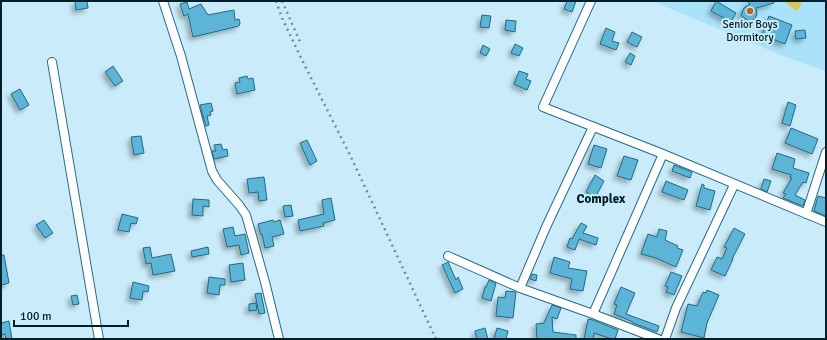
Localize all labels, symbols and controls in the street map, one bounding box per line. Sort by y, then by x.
marker: Senior Boys Dormitory [745,6,755,16]
place label: Senior Boys Dormitory [723,18,778,44]
district label: Complex [577,191,626,207]
scale bar [14,302,128,328]
text: 100 m [20,309,52,324]

